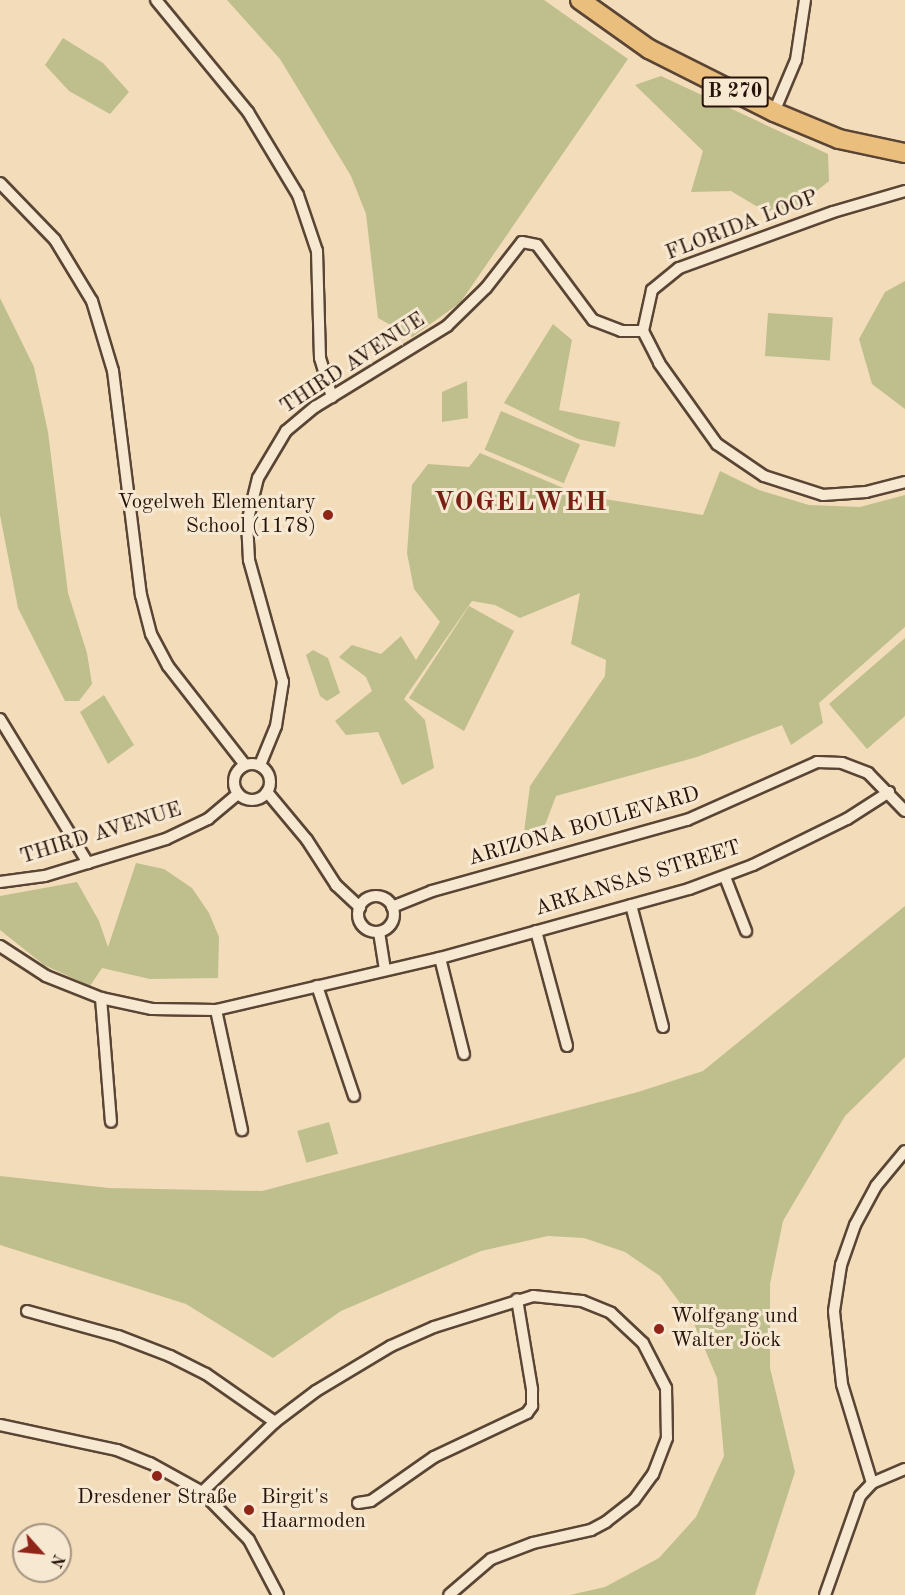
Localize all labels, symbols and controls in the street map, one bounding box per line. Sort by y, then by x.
road number: B 270 [700,75,770,109]
street label: FLORIDA LOOP [662,185,822,267]
street label: THIRD AVENUE [276,308,430,420]
district label: VOGELWEH [434,487,608,519]
place label: Vogelweh Elementary School (1178) [118,490,316,540]
marker: Vogelweh Elementary School (1178) [321,508,335,522]
street label: ARIZONA BOULEVARD [465,782,703,872]
street label: THIRD AVENUE [17,797,185,871]
street label: ARKANSAS STREET [532,836,744,922]
place label: Wolfgang und Walter Jöck [671,1304,798,1354]
marker: Wolfgang und Walter Jöck [652,1322,666,1336]
marker: Dresdener Straße [150,1469,164,1483]
place label: Dresdener Straße [77,1485,237,1511]
place label: Birgit's Haarmoden [261,1485,366,1535]
marker: Birgit's Haarmoden [242,1503,256,1517]
north arrow [12,1523,72,1583]
text: N [46,1551,66,1569]

